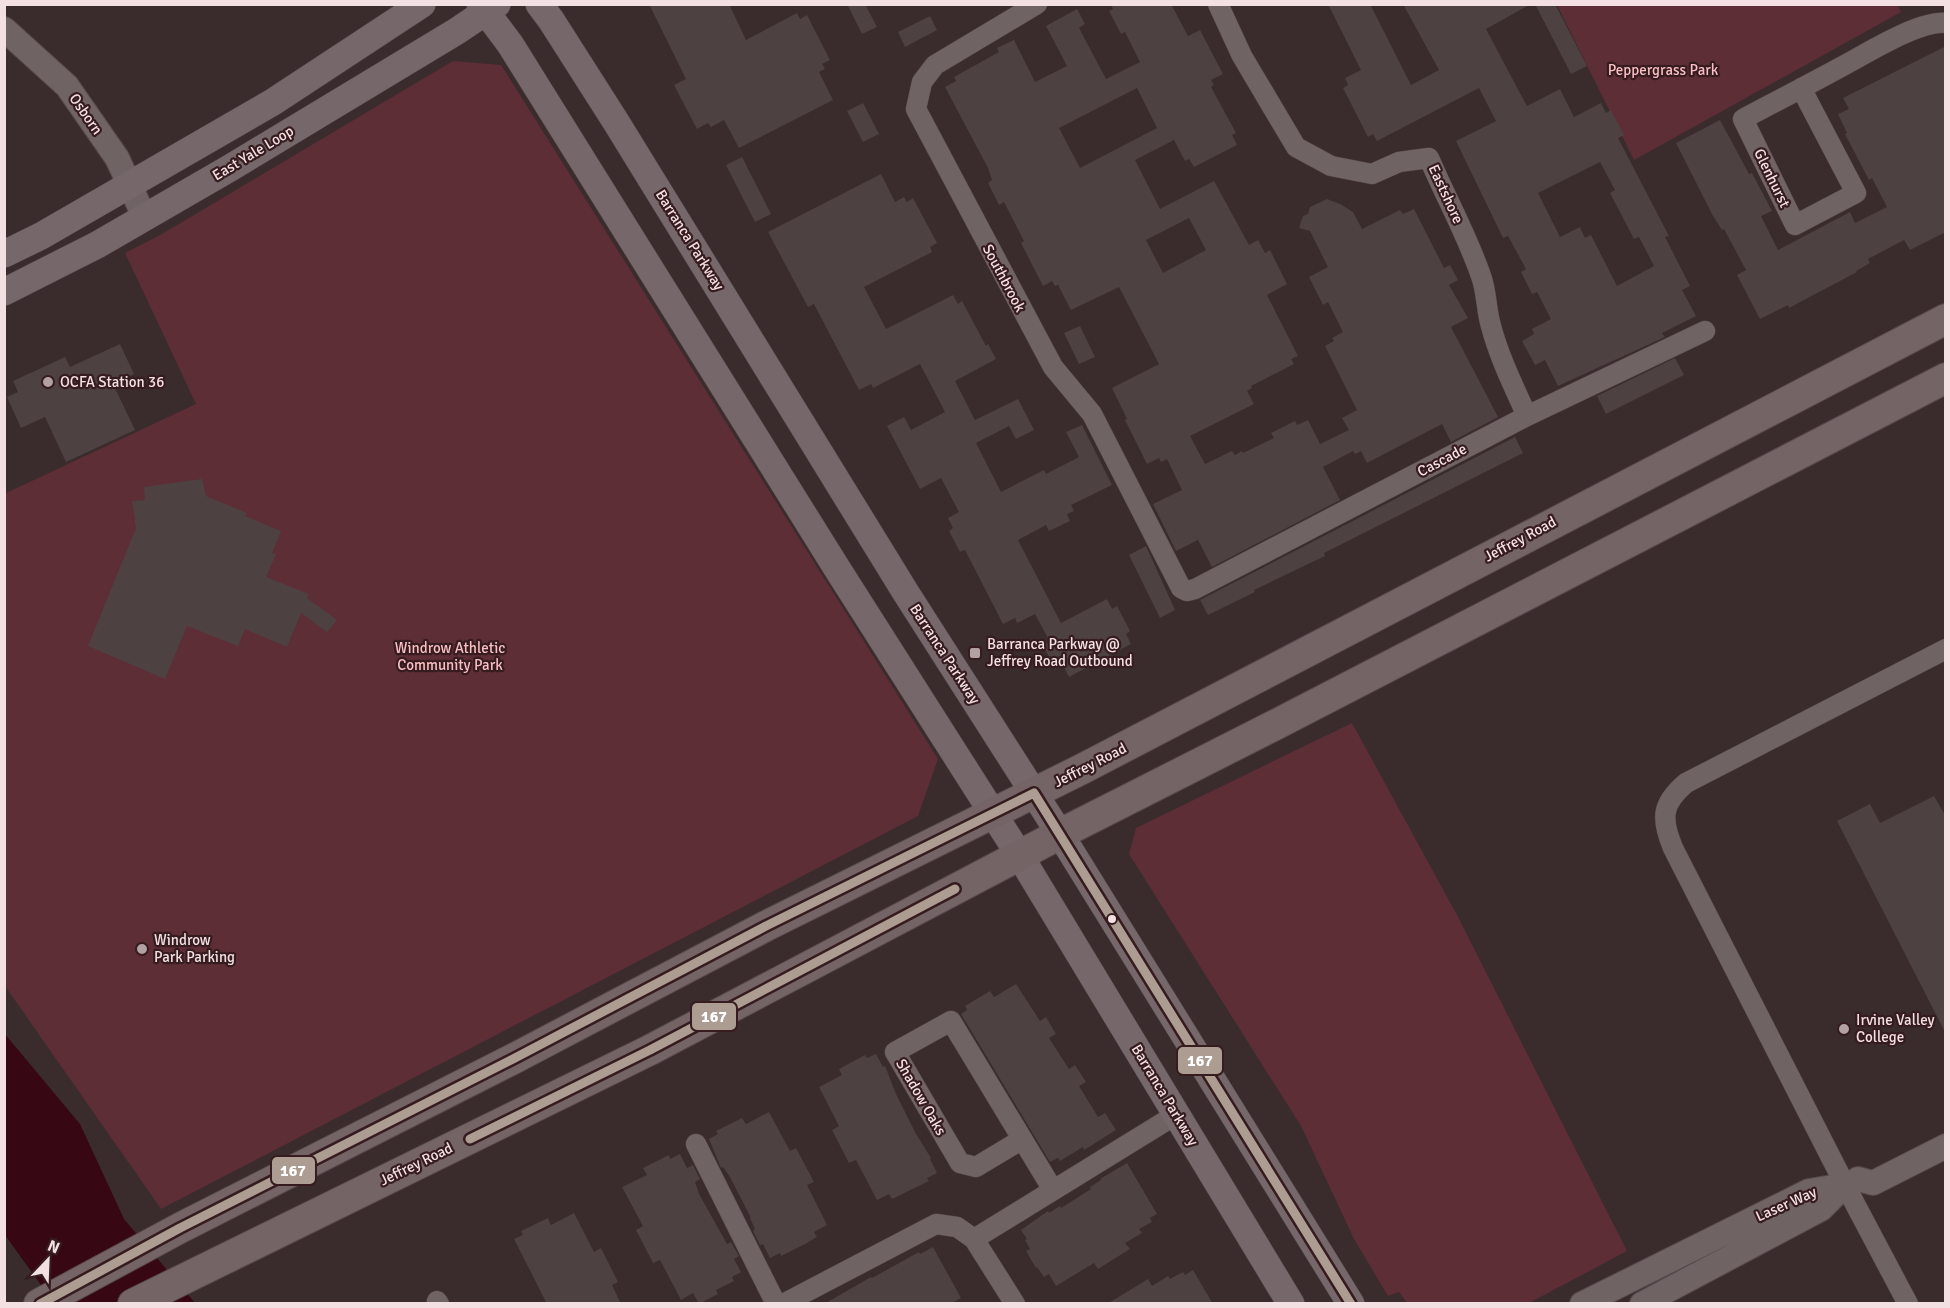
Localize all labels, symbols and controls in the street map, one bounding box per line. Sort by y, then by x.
park label: Peppergrass Park [1608,61,1719,79]
street label: Osborn [65,90,107,138]
street label: East Yale Loop [209,122,297,184]
street label: Glenhurst [1750,146,1794,210]
street label: Eastshore [1425,162,1467,226]
street label: Barranca Parkway [652,186,728,294]
street label: Southbrook [979,241,1030,315]
place label: OCFA Station 36 [60,373,164,391]
marker: OCFA Station 36 [41,375,55,389]
street label: Cascade [1414,440,1470,480]
street label: Jeffrey Road [1481,512,1559,566]
street label: Barranca Parkway [906,601,984,707]
place label: Barranca Parkway @ Jeffrey Road Outbound [987,635,1133,670]
park label: Windrow Athletic Community Park [395,639,505,674]
marker: Barranca Parkway @ Jeffrey Road Outbound [968,646,982,660]
street label: Jeffrey Road [1051,739,1129,791]
unlabelled marker [1106,913,1118,925]
place label: Windrow Park Parking [154,931,235,966]
marker: Windrow Park Parking [135,942,149,956]
line badge: 167 [691,1002,737,1031]
text: 167 [701,1007,727,1027]
place label: Irvine Valley College [1856,1011,1935,1046]
marker: Irvine Valley College [1837,1022,1851,1036]
street label: Barranca Parkway [1128,1041,1202,1149]
line badge: 167 [1177,1046,1223,1075]
text: 167 [1187,1051,1213,1071]
street label: Shadow Oaks [892,1056,950,1139]
street label: Jeffrey Road [377,1139,456,1189]
line badge: 167 [271,1156,316,1185]
text: 167 [280,1161,306,1181]
street label: Laser Way [1753,1183,1819,1225]
north arrow [18,1230,78,1290]
text: N [44,1236,63,1258]

